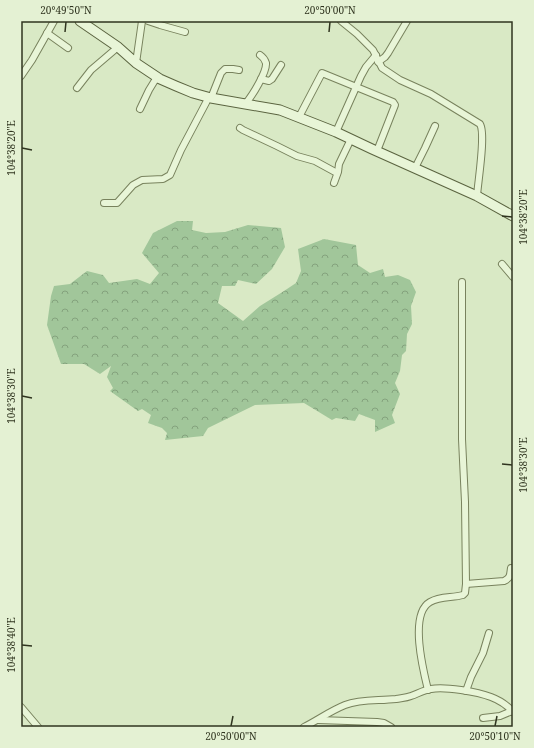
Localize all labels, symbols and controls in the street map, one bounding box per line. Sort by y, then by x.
text: 20°49'50"N [40,3,92,17]
text: 20°50'00"N [304,3,356,17]
text: 104°38'20"E [4,120,18,176]
text: 104°38'20"E [516,189,530,245]
text: 104°38'30"E [4,368,18,424]
text: 104°38'30"E [516,437,530,493]
text: 104°38'40"E [4,617,18,673]
text: 20°50'00"N [205,729,257,743]
text: 20°50'10"N [469,729,521,743]

